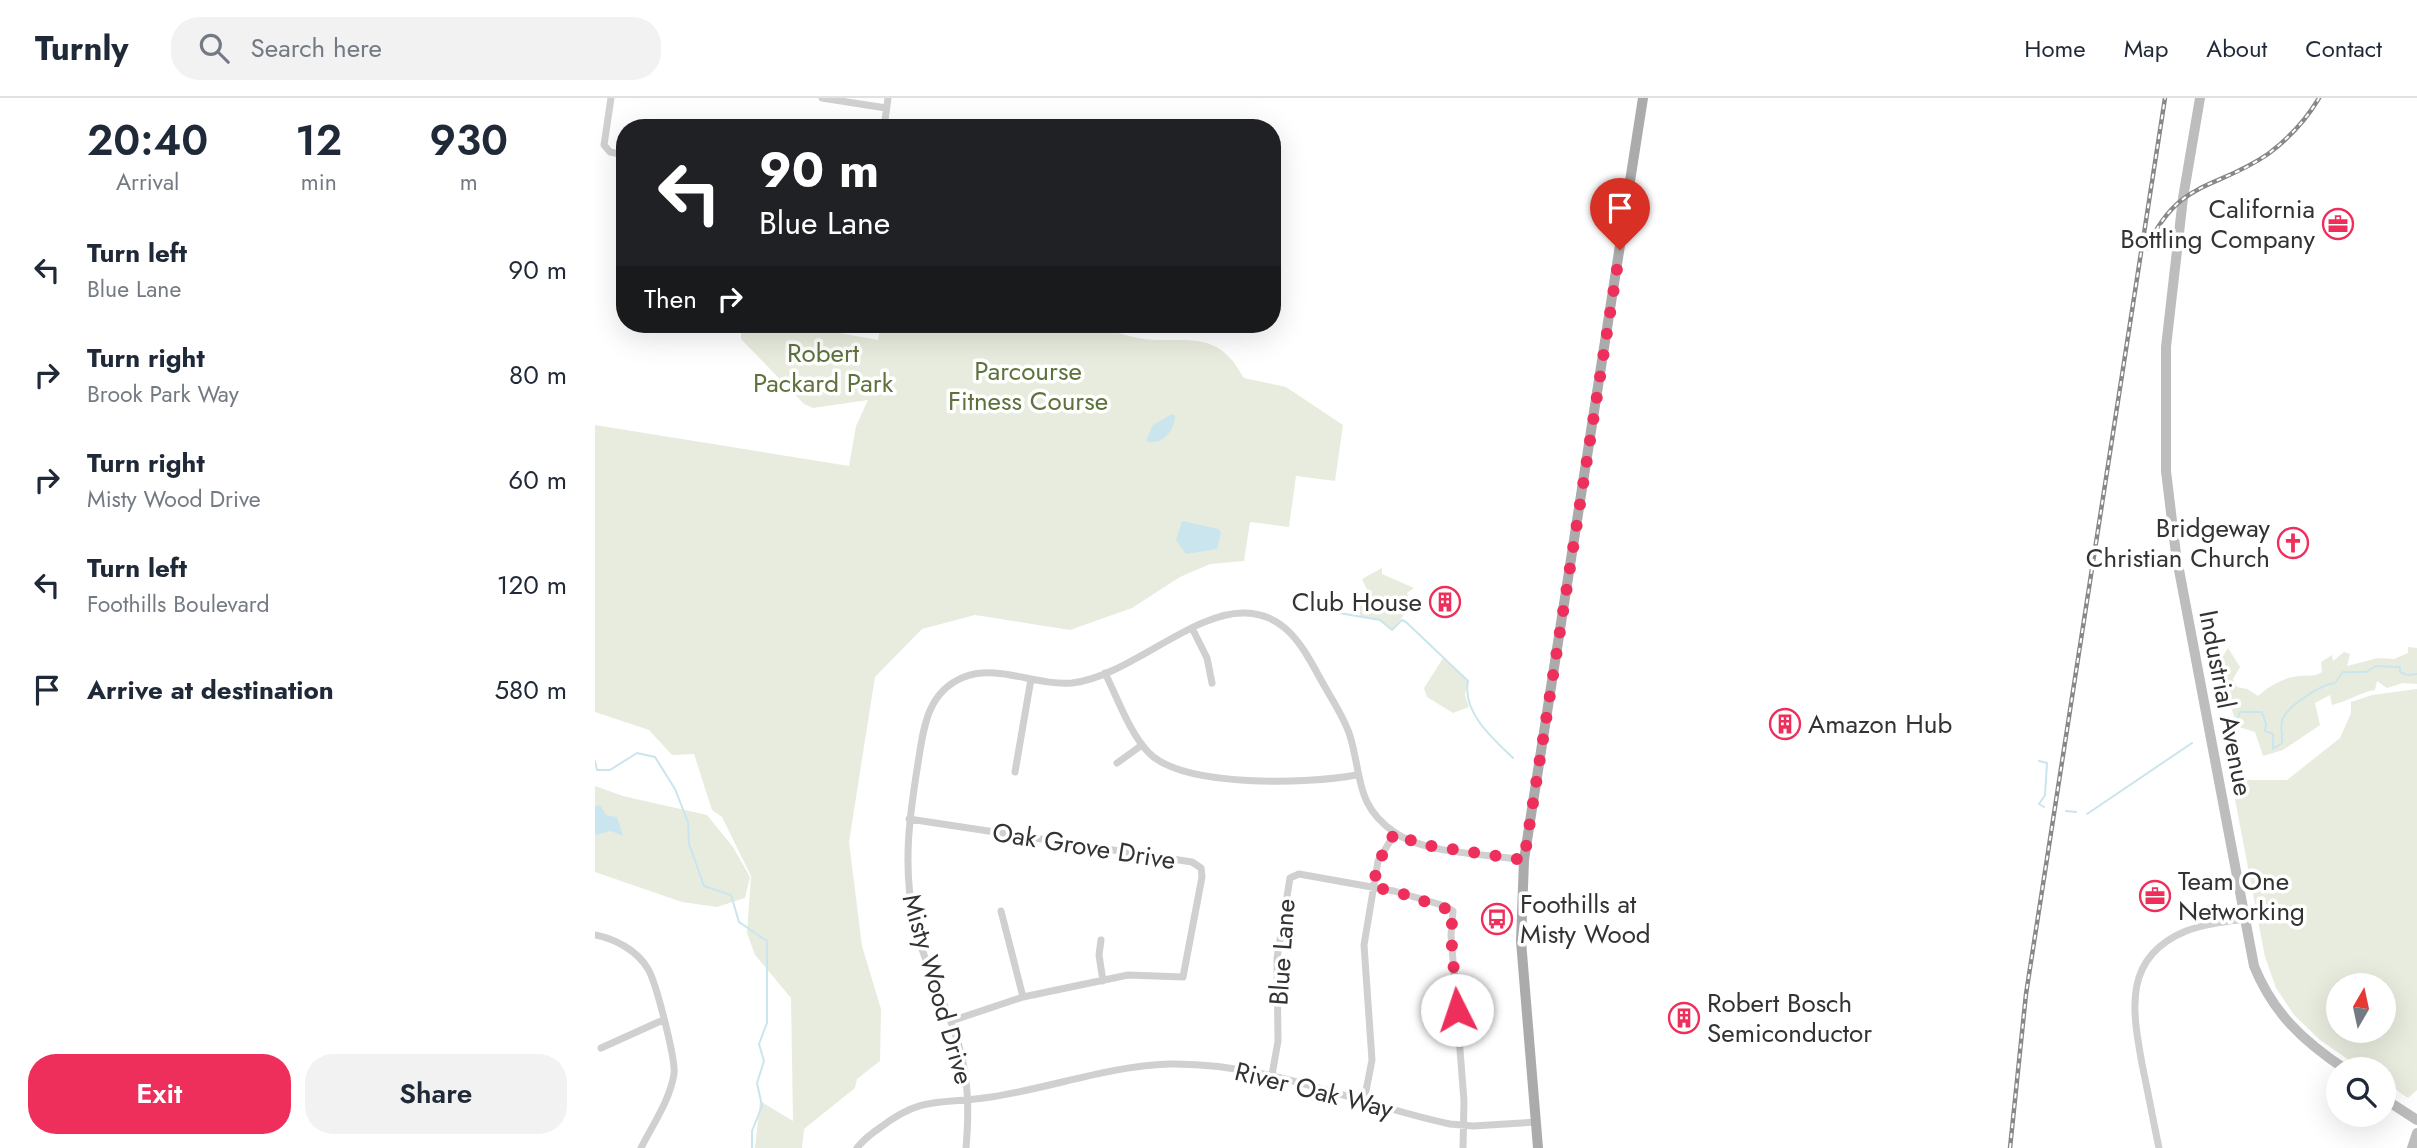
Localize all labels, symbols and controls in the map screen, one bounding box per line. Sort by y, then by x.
search box [171,17,661,80]
text: Turnly [35,25,129,72]
icon: search [195,29,233,67]
text: Search here [251,29,382,67]
text: Home [2024,31,2086,66]
text: Map [2124,31,2168,66]
text: About [2206,31,2267,66]
text: Contact [2305,31,2382,66]
text: 20:40 [87,110,208,171]
text: 12 [295,110,342,171]
text: 930 [429,110,508,171]
text: 90 m [759,135,879,205]
icon: left [644,147,735,238]
text: Arrival [116,165,179,199]
text: min [301,165,337,199]
text: m [460,165,478,199]
pin [1590,178,1650,250]
icon: arrive [1601,189,1639,227]
place label: California Bottling Company [2120,190,2316,258]
text: Blue Lane [759,200,890,246]
office icon: California Bottling Company [2321,207,2355,241]
text: Turn left [87,234,187,272]
icon: left [28,251,66,289]
text: 90 m [508,251,567,289]
text: Blue Lane [87,272,181,306]
text: Then [644,280,697,318]
icon: right [711,280,749,318]
park label: Robert Packard Park [753,334,894,402]
text: Turn right [87,339,205,377]
park label: Parcourse Fitness Course [948,352,1108,420]
icon: right [28,356,66,394]
text: 80 m [509,356,567,394]
text: Brook Park Way [87,377,239,411]
text: Turn right [87,444,205,482]
icon: right [28,461,66,499]
text: 60 m [508,461,567,499]
text: Misty Wood Drive [87,482,261,516]
place label: Bridgeway Christian Church [2086,509,2271,577]
church icon: Bridgeway Christian Church [2276,526,2310,560]
text: Turn left [87,549,187,587]
icon: left [28,566,66,604]
text: 120 m [497,566,567,604]
place label: Club House [1292,583,1422,621]
building icon: Club House [1428,585,1462,619]
text: Foothills Boulevard [87,587,270,621]
street label: Industrial Avenue [2189,607,2263,799]
icon: arrive [28,671,66,709]
text: Arrive at destination [87,671,334,709]
text: 580 m [494,671,567,709]
place label: Amazon Hub [1808,705,1952,743]
building icon: Amazon Hub [1768,707,1802,741]
street label: Oak Grove Drive [990,813,1178,879]
place label: Team One Networking [2178,862,2305,930]
office icon: Team One Networking [2138,879,2172,913]
place label: Foothills at Misty Wood [1520,885,1651,953]
street label: Misty Wood Drive [893,889,983,1089]
street label: Blue Lane [1259,898,1305,1006]
bus stop icon: Foothills at Misty Wood [1480,902,1514,936]
position arrow [1420,973,1494,1047]
north arrow [2326,973,2396,1043]
map controls [2326,973,2396,1127]
place label: Robert Bosch Semiconductor [1707,984,1872,1052]
building icon: Robert Bosch Semiconductor [1667,1001,1701,1035]
street label: River Oak Way [1231,1052,1398,1128]
button: Exit [28,1054,291,1134]
button: Share [305,1054,567,1134]
button: search [2326,1057,2396,1127]

